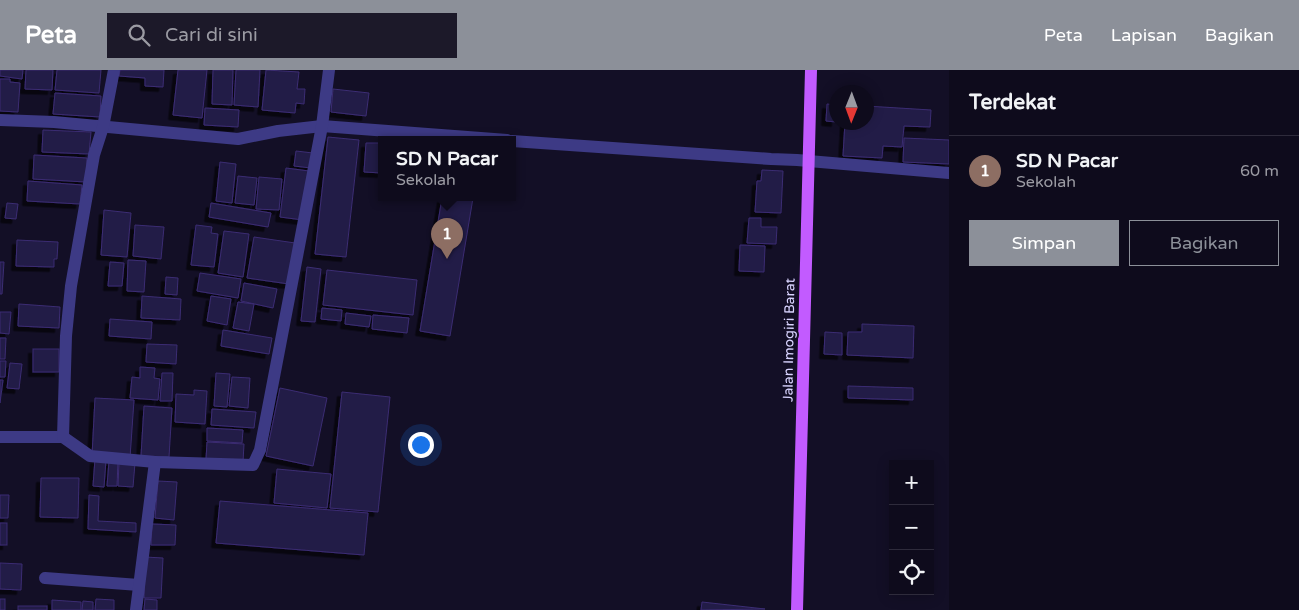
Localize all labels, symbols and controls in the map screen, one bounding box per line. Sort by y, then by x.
search box [107,13,457,58]
text: Peta [25,21,77,50]
icon: search [125,21,153,49]
text: Cari di sini [165,24,258,46]
text: Peta [1044,24,1083,46]
text: Lapisan [1111,24,1177,46]
text: Bagikan [1205,24,1274,46]
north arrow [829,85,874,130]
text: Terdekat [969,90,1056,115]
popup [378,136,516,201]
text: SD N Pacar [396,148,498,170]
text: SD N Pacar [1016,150,1118,172]
text: 1 [980,161,990,181]
text: 60 m [1240,161,1279,181]
text: Sekolah [396,170,456,190]
text: Sekolah [1016,172,1076,192]
pin: 1 [431,218,463,259]
button: Simpan [969,220,1119,266]
button: Bagikan [1129,220,1279,266]
street label: Jalan Imogiri Barat [779,277,799,402]
your location [408,432,434,458]
map controls [889,460,934,595]
button: + [889,460,934,505]
button: − [889,505,934,550]
button: locate [889,550,934,595]

